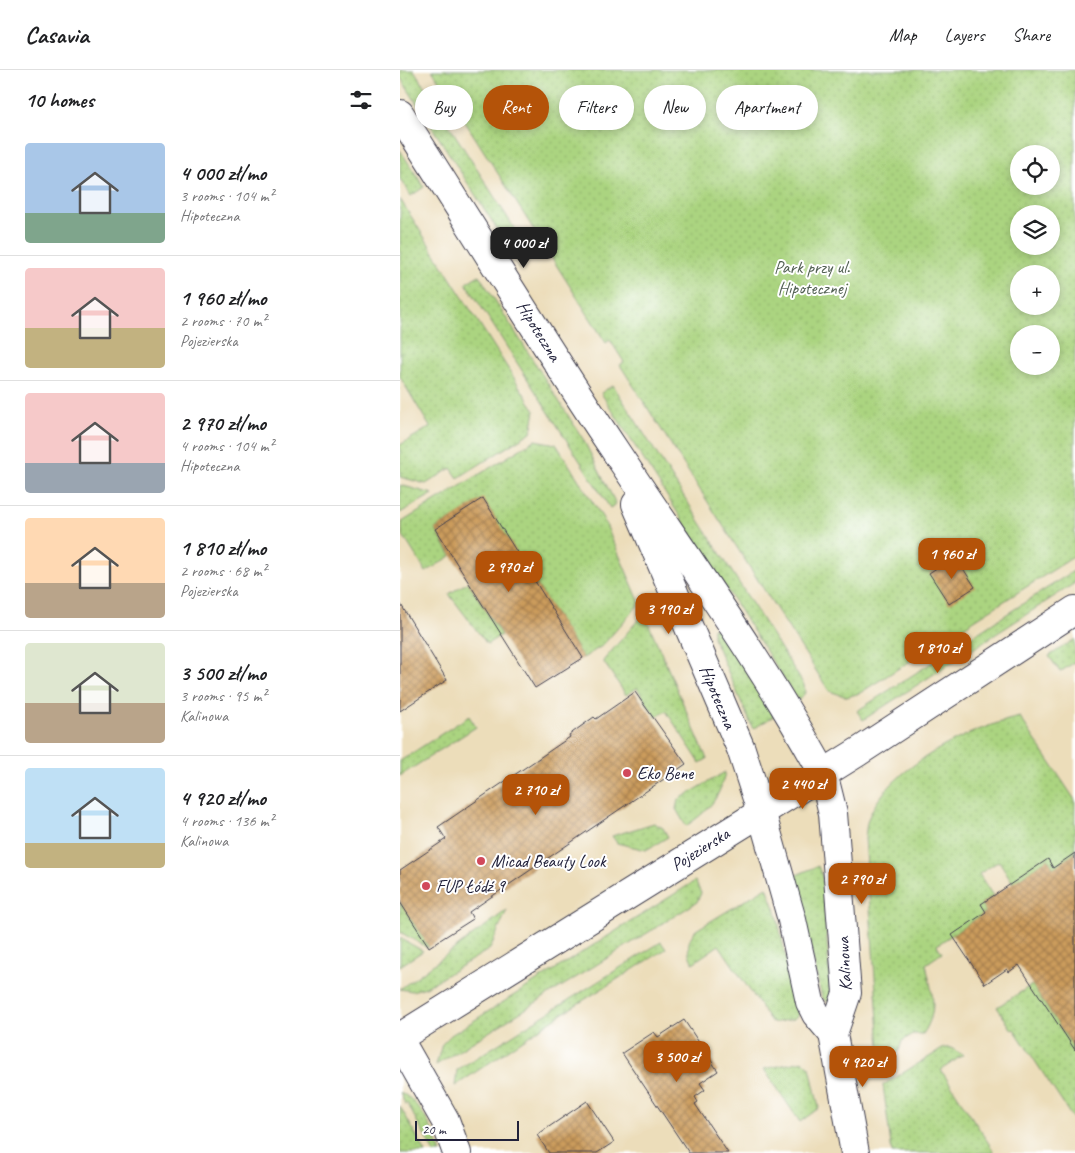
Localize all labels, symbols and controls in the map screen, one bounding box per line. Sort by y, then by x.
text: Casavia [25,20,89,50]
text: Map [889,24,917,46]
text: Layers [945,24,984,46]
text: Share [1012,24,1050,46]
chip: Buy [415,85,473,130]
chip: Rent [483,85,549,130]
chip: Filters [559,85,634,130]
chip: New [644,85,706,130]
chip: Apartment [716,85,818,130]
icon: filters [347,86,375,114]
text: 10 homes [25,87,94,113]
map controls [1010,145,1060,375]
button: locate [1010,145,1060,195]
text: 4 000 zł/mo [180,160,266,186]
icon: home [65,163,125,223]
text: 3 rooms · 104 m² [180,186,274,206]
button: layers [1010,205,1060,255]
text: Hipoteczna [180,206,240,226]
pin: 4 000 zł [472,226,576,269]
text: 4 000 zł [501,233,547,253]
park label: Park przy ul. Hipotecznej [774,256,850,299]
button: + [1010,265,1060,315]
text: 1 960 zł/mo [180,285,266,311]
icon: home [65,288,125,348]
street label: Hipoteczna [512,297,567,366]
text: 2 rooms · 70 m² [180,311,266,331]
button: − [1010,325,1060,375]
text: Pojezierska [180,331,238,351]
text: 2 970 zł/mo [180,410,266,436]
icon: home [65,413,125,473]
text: 4 rooms · 104 m² [180,436,274,456]
text: Hipoteczna [180,456,240,476]
text: 1 810 zł/mo [180,535,266,561]
icon: home [65,538,125,598]
pin: 1 960 zł [900,538,1004,580]
text: 1 960 zł [929,544,975,564]
pin: 2 970 zł [457,550,561,593]
text: 2 970 zł [487,557,531,577]
text: 2 rooms · 68 m² [180,561,266,581]
text: Pojezierska [180,581,238,601]
pin: 3 190 zł [617,592,721,635]
text: 3 190 zł [647,599,692,619]
pin: 1 810 zł [886,632,990,674]
text: 1 810 zł [915,638,961,658]
text: 3 500 zł/mo [180,660,266,686]
street label: Hipoteczna [695,662,742,733]
icon: home [65,663,125,723]
text: 3 rooms · 95 m² [180,686,266,706]
text: Kalinowa [180,706,228,726]
place label: Eko Bene [637,762,694,784]
marker: Eko Bene [621,767,633,779]
pin: 2 440 zł [751,768,855,810]
pin: 2 710 zł [484,774,588,816]
text: 2 440 zł [780,774,826,794]
text: 2 710 zł [513,780,559,800]
text: 4 920 zł/mo [180,785,266,811]
icon: home [65,788,125,848]
text: 4 rooms · 136 m² [180,811,274,831]
street label: Pojezierska [667,822,735,876]
text: Kalinowa [180,831,228,851]
place label: Micad Beauty Look [491,850,607,872]
marker: Micad Beauty Look [475,855,487,867]
pin: 2 790 zł [810,862,914,905]
text: 2 790 zł [840,869,884,889]
place label: FUP Łódź 9 [436,875,507,897]
marker: FUP Łódź 9 [420,880,432,892]
street label: Kalinowa [832,935,856,992]
pin: 3 500 zł [625,1040,729,1083]
pin: 4 920 zł [811,1046,915,1088]
text: 3 500 zł [655,1047,699,1067]
text: 4 920 zł [841,1052,886,1072]
scale bar [415,1118,519,1141]
text: 20 m [422,1121,446,1138]

